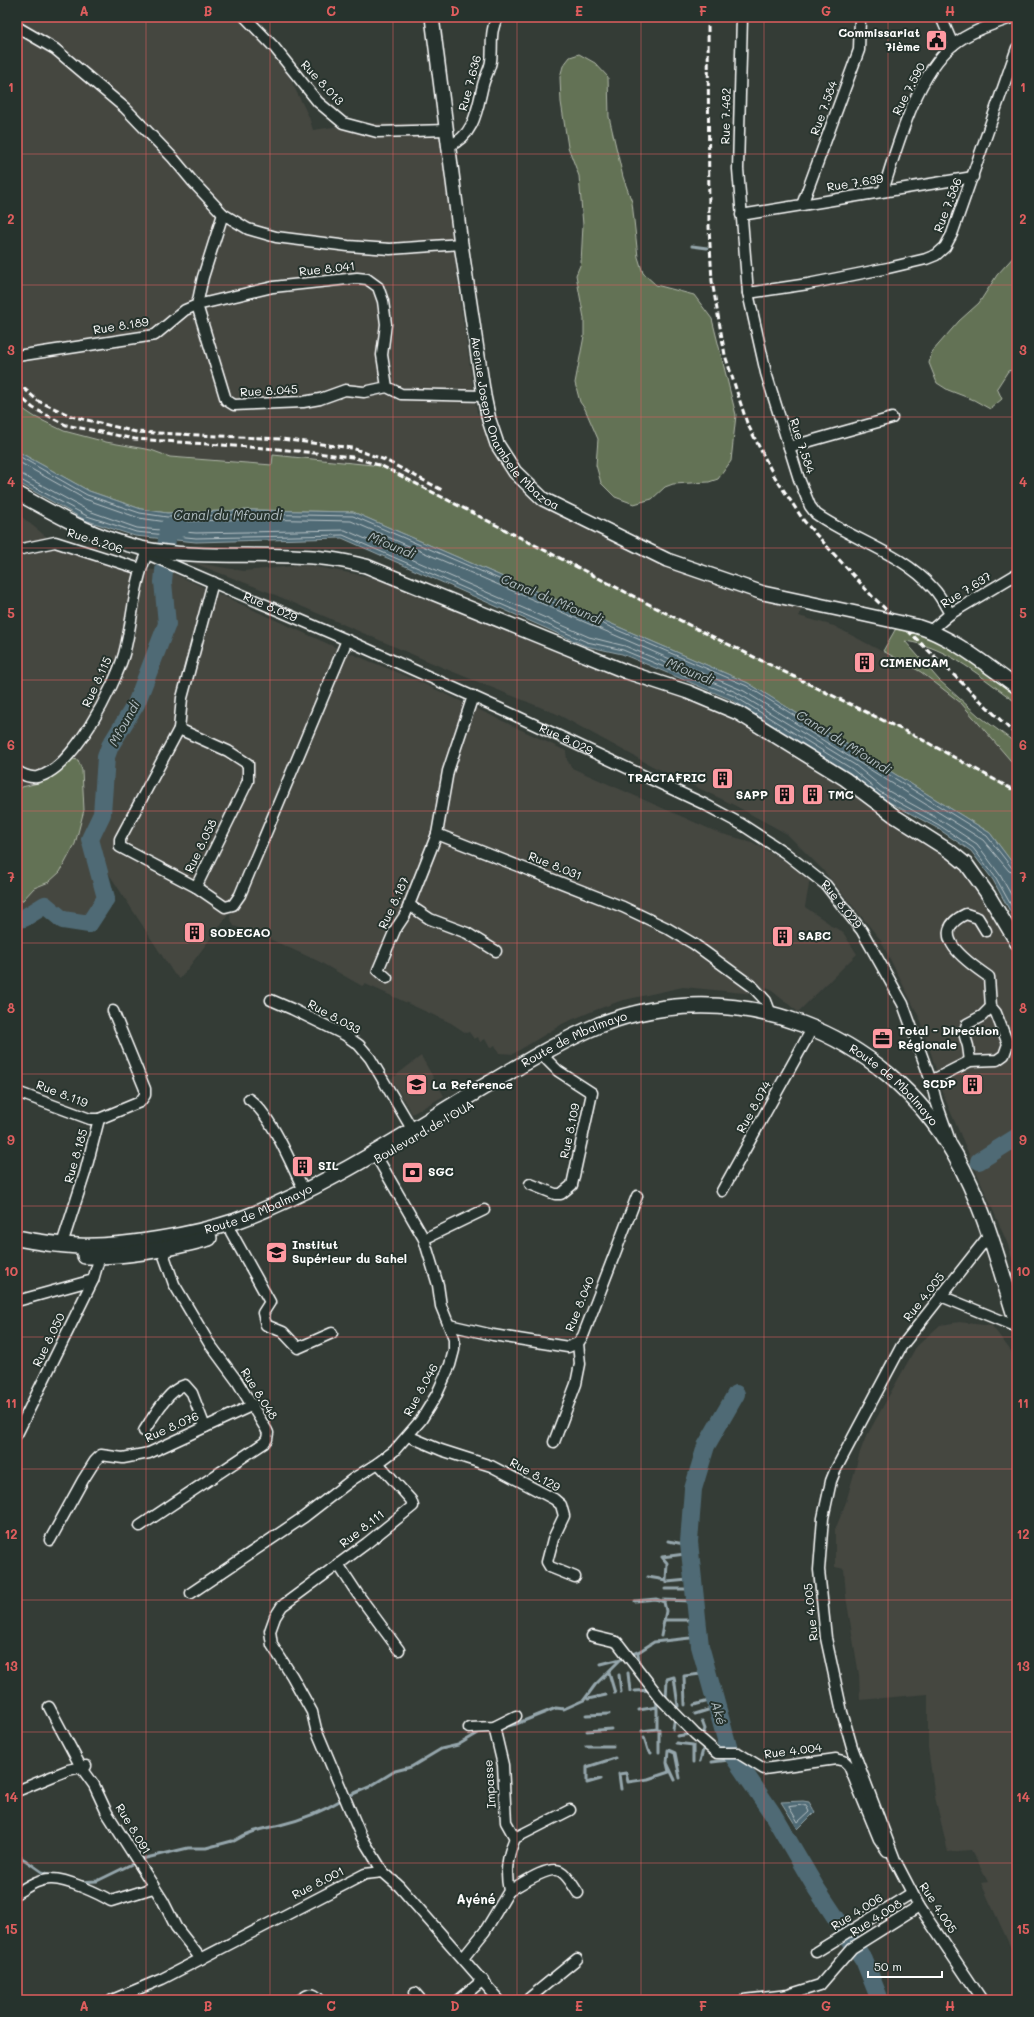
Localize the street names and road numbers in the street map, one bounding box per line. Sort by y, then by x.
street label: Rue 7.636 [454,53,484,112]
street label: Rue 8.013 [298,56,348,108]
street label: Rue 7.590 [888,59,928,118]
street label: Rue 7.584 [806,78,840,137]
street label: Rue 7.482 [717,87,733,144]
street label: Rue 7.639 [825,170,884,194]
street label: Rue 7.586 [929,175,965,234]
street label: Rue 8.041 [298,257,356,279]
street label: Rue 8.189 [92,313,150,337]
street label: Avenue Joseph Onambele Mbazoa [468,335,562,513]
street label: Rue 8.045 [240,381,298,400]
street label: Rue 7.584 [787,416,819,475]
street label: Rue 8.206 [65,524,125,557]
street label: Rue 7.637 [937,567,994,611]
street label: Rue 8.029 [241,587,300,625]
street label: Rue 8.115 [77,654,115,709]
street label: Rue 8.029 [537,719,596,758]
street label: Rue 8.058 [180,816,220,875]
street label: Rue 8.031 [526,847,584,883]
street label: Rue 8.187 [374,874,412,931]
street label: Rue 8.029 [819,875,866,932]
street label: Rue 8.033 [305,995,364,1037]
street label: Route de Mbalmayo [518,1007,629,1070]
street label: Route de Mbalmayo [847,1040,942,1128]
street label: Rue 8.119 [34,1076,91,1110]
street label: Rue 8.074 [732,1078,774,1136]
street label: Boulevard de l'OUA [370,1096,477,1166]
street label: Rue 8.109 [555,1102,583,1160]
street label: Rue 8.185 [60,1127,90,1185]
street label: Route de Mbalmayo [203,1180,315,1237]
street label: Rue 4.005 [899,1269,947,1324]
street label: Rue 8.040 [561,1273,598,1334]
street label: Rue 8.050 [28,1309,68,1369]
street label: Rue 8.046 [399,1360,441,1419]
street label: Rue 8.048 [238,1365,282,1422]
street label: Rue 8.076 [142,1407,201,1445]
street label: Rue 8.129 [507,1454,564,1495]
street label: Rue 8.111 [336,1506,387,1551]
street label: Rue 4.005 [799,1582,821,1642]
street label: Rue 4.004 [763,1739,823,1761]
street label: Impasse [479,1759,499,1809]
street label: Rue 8.091 [113,1800,155,1857]
street label: Rue 8.001 [289,1862,346,1902]
street label: Rue 4.005 [916,1879,961,1936]
street label: Rue 4.006 [828,1889,885,1933]
street label: Rue 4.008 [847,1895,904,1939]

